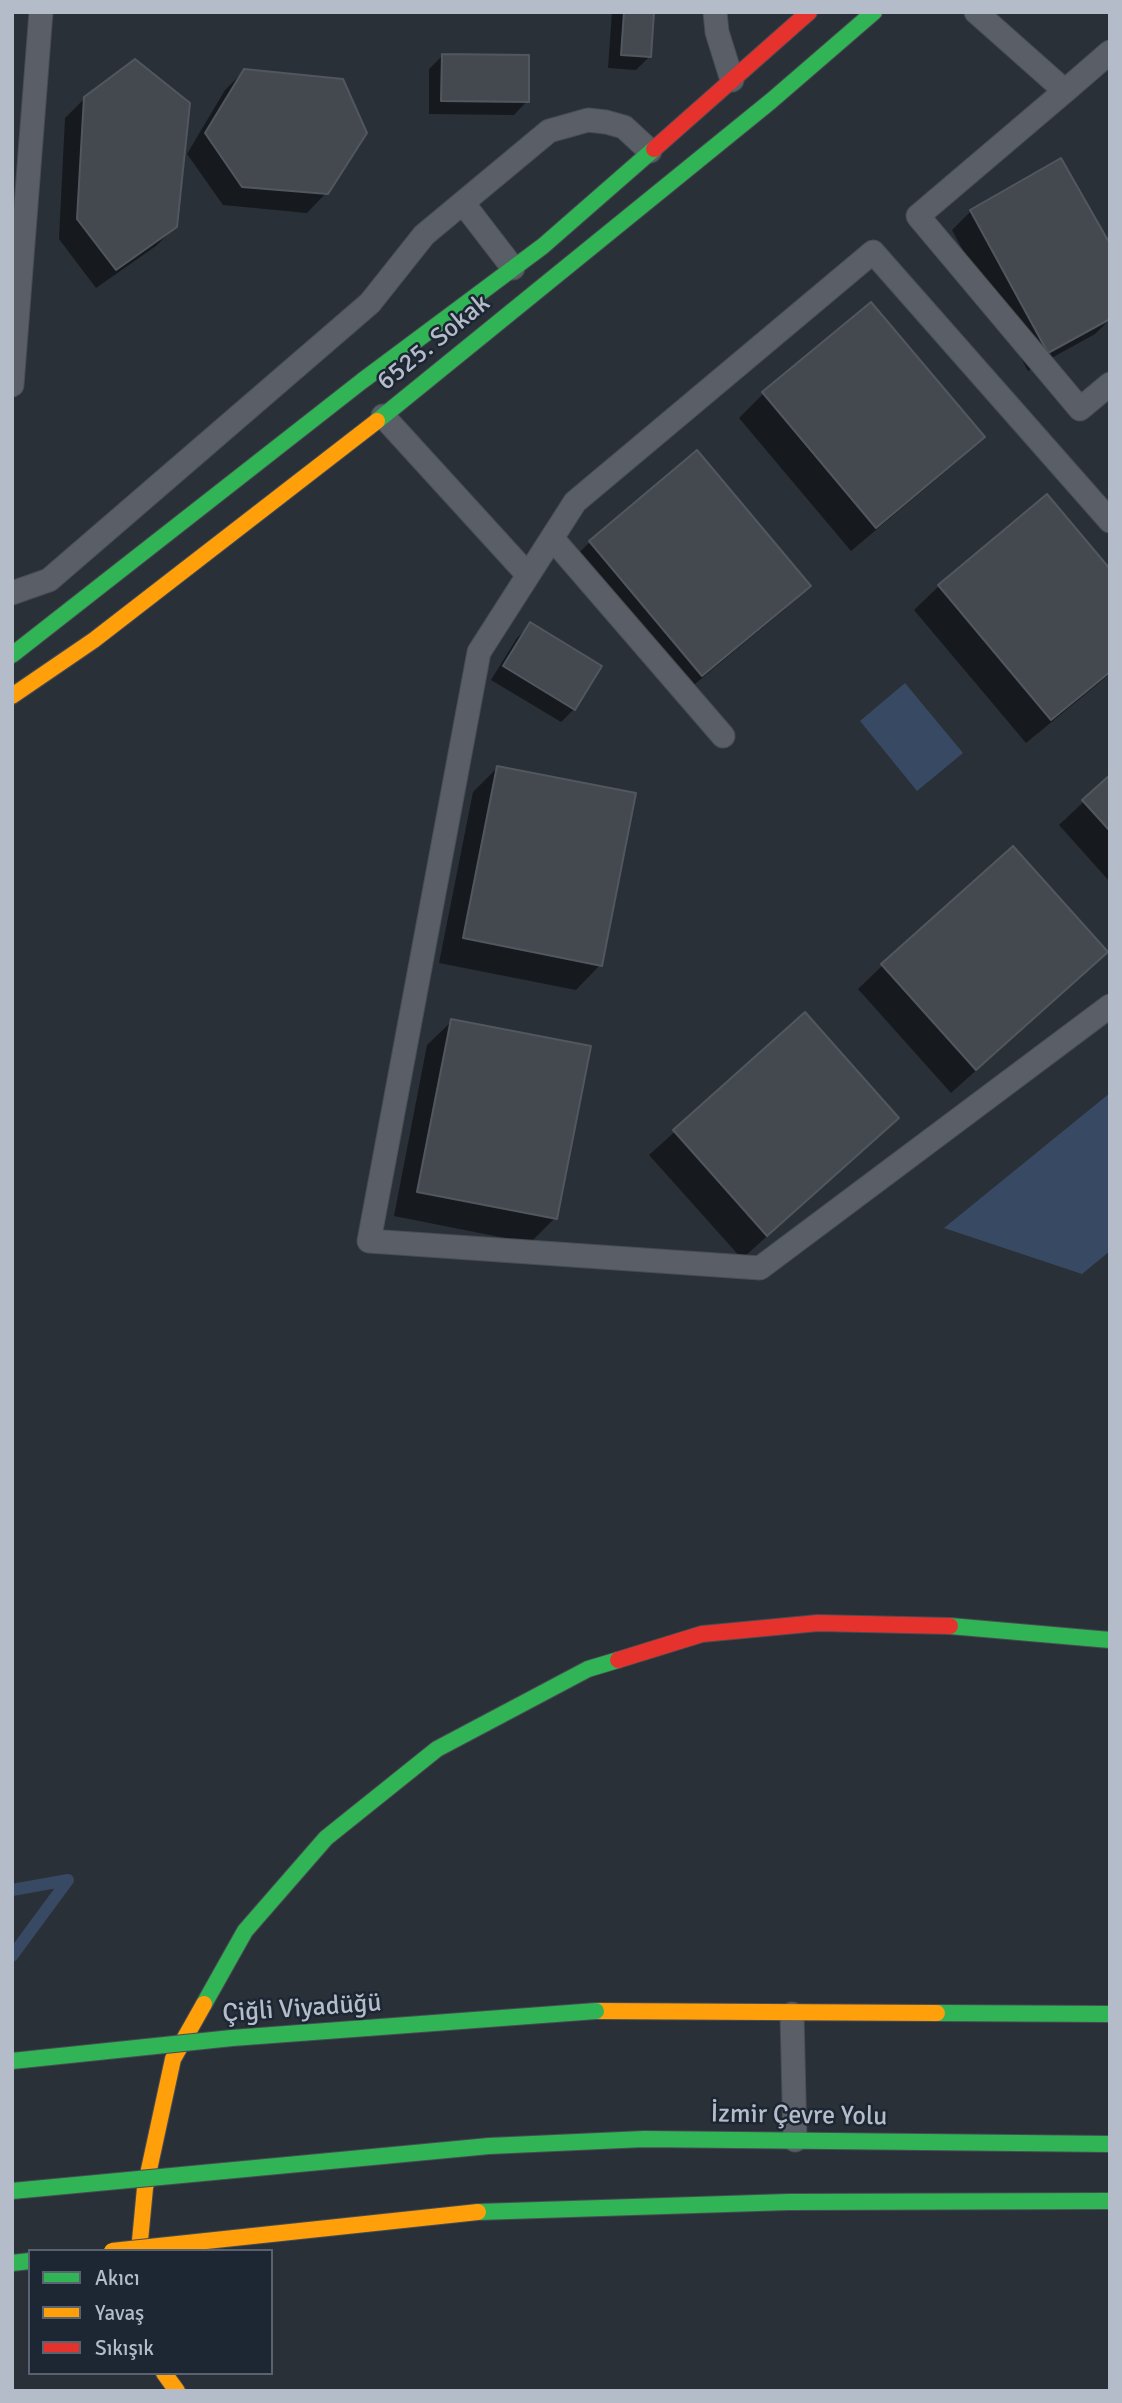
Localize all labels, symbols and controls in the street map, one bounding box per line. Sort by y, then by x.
street label: 6525. Sokak [371,288,497,398]
street label: Çiğli Viyadüğü [221,1988,383,2030]
street label: İzmir Çevre Yolu [710,2099,888,2133]
legend [28,2249,273,2375]
text: Akıcı [95,2265,140,2291]
text: Yavaş [95,2300,144,2326]
text: Sıkışık [95,2335,154,2361]

